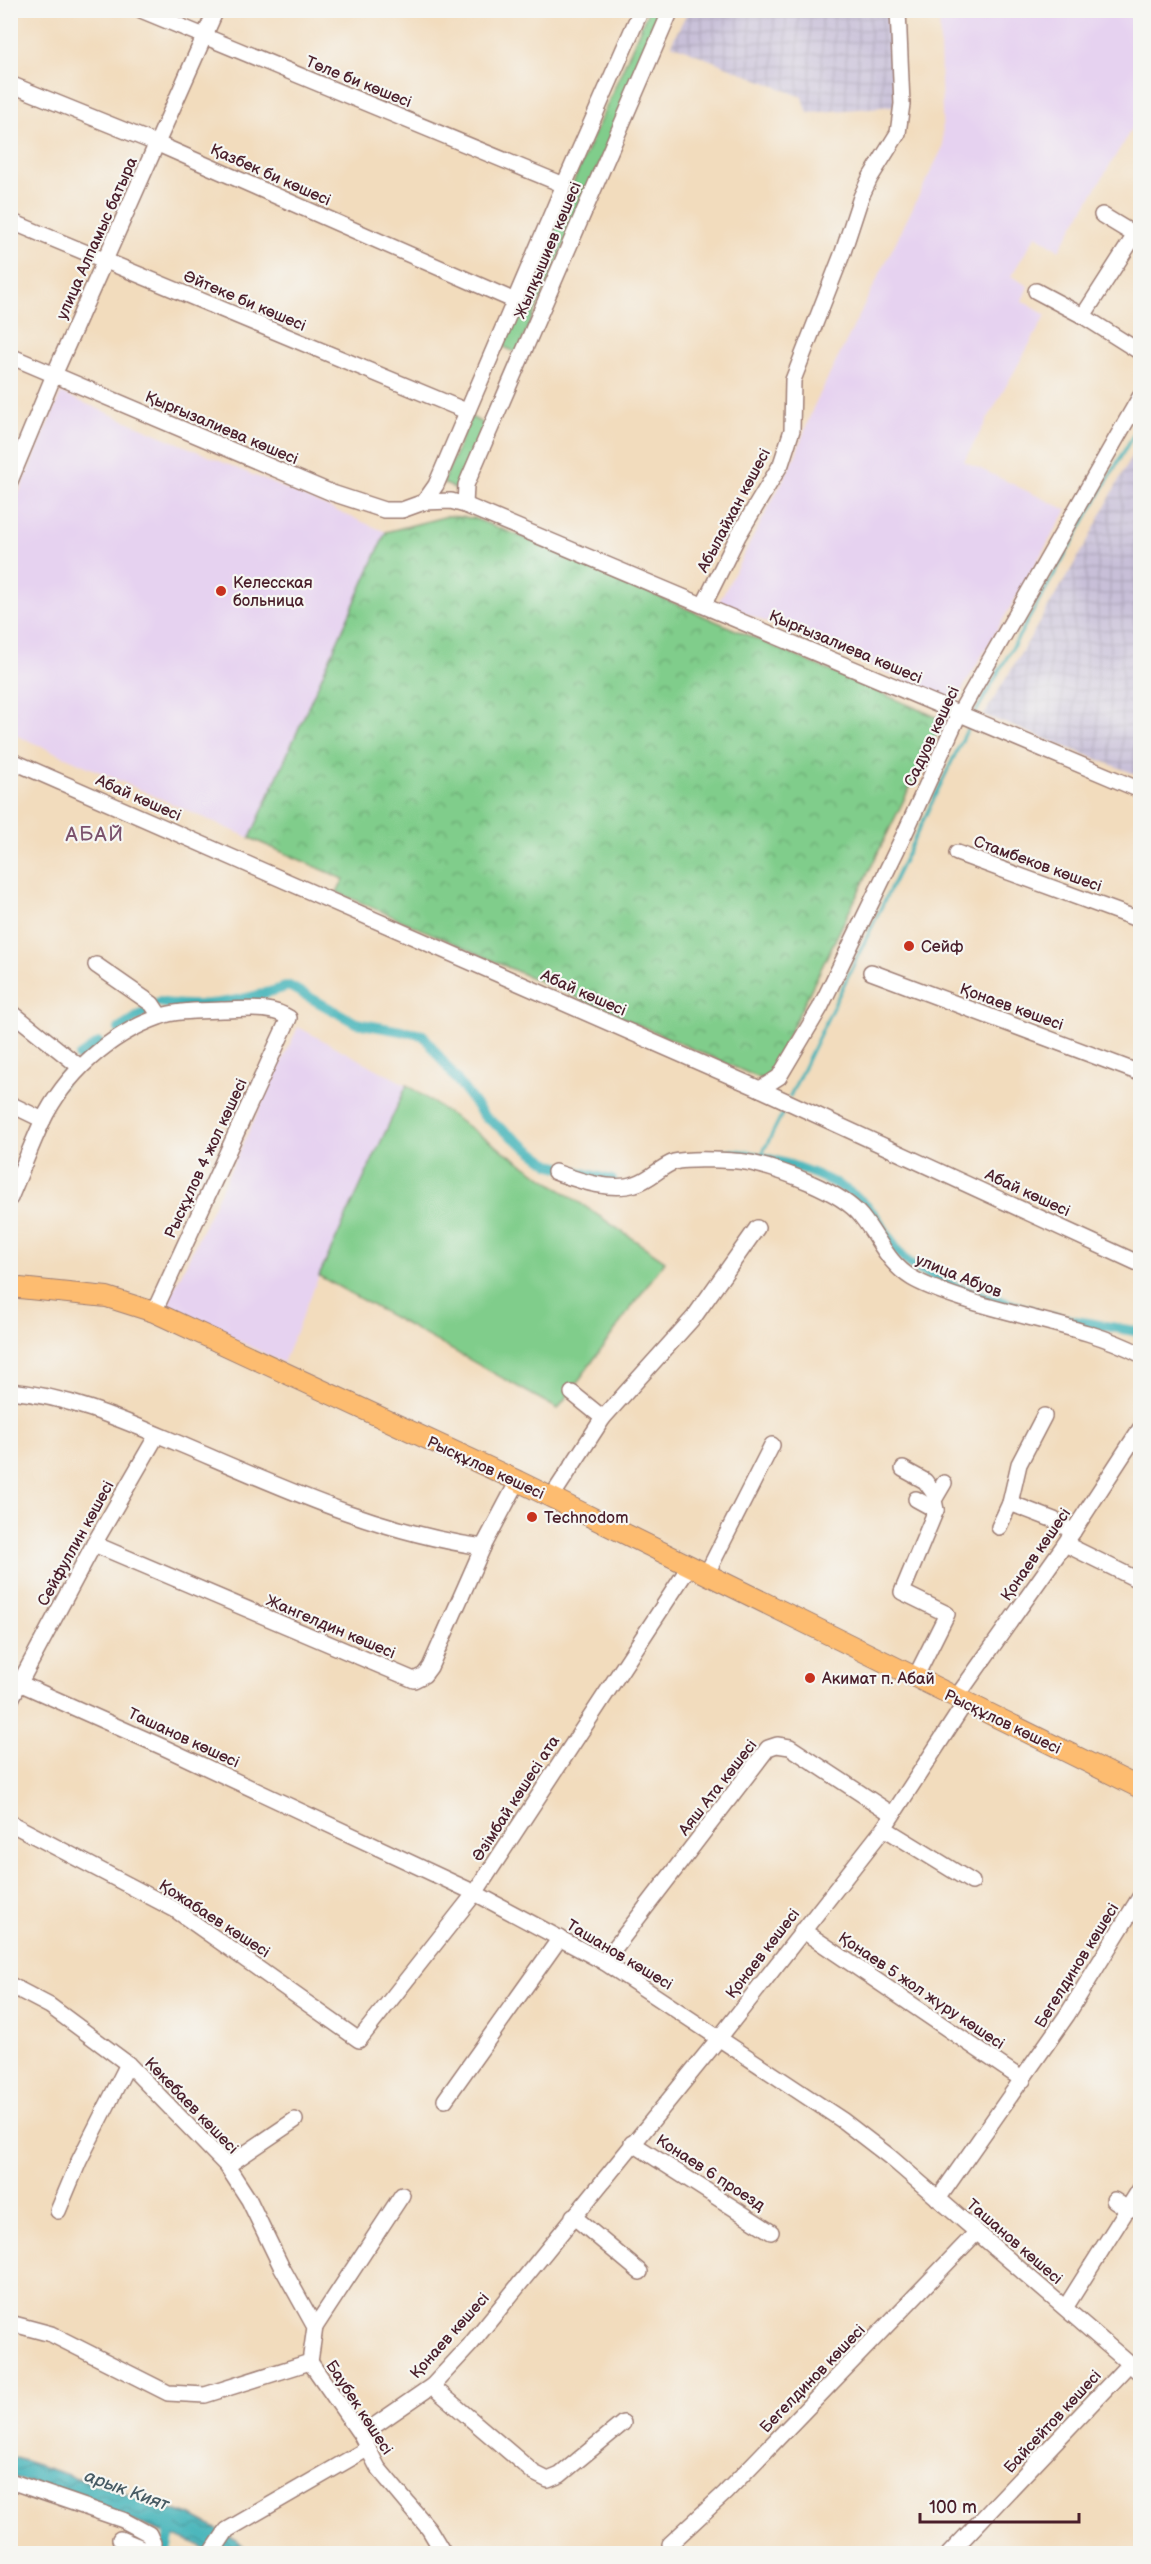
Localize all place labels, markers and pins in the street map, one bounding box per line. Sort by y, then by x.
place label: Келесская больница [233,574,313,611]
marker: Келесская больница [214,584,228,598]
place label: Сейф [921,938,963,957]
marker: Сейф [902,939,916,953]
place label: Technodom [544,1509,628,1528]
marker: Technodom [525,1510,539,1524]
place label: Акимат п. Абай [821,1670,935,1689]
marker: Акимат п. Абай [803,1671,817,1685]

